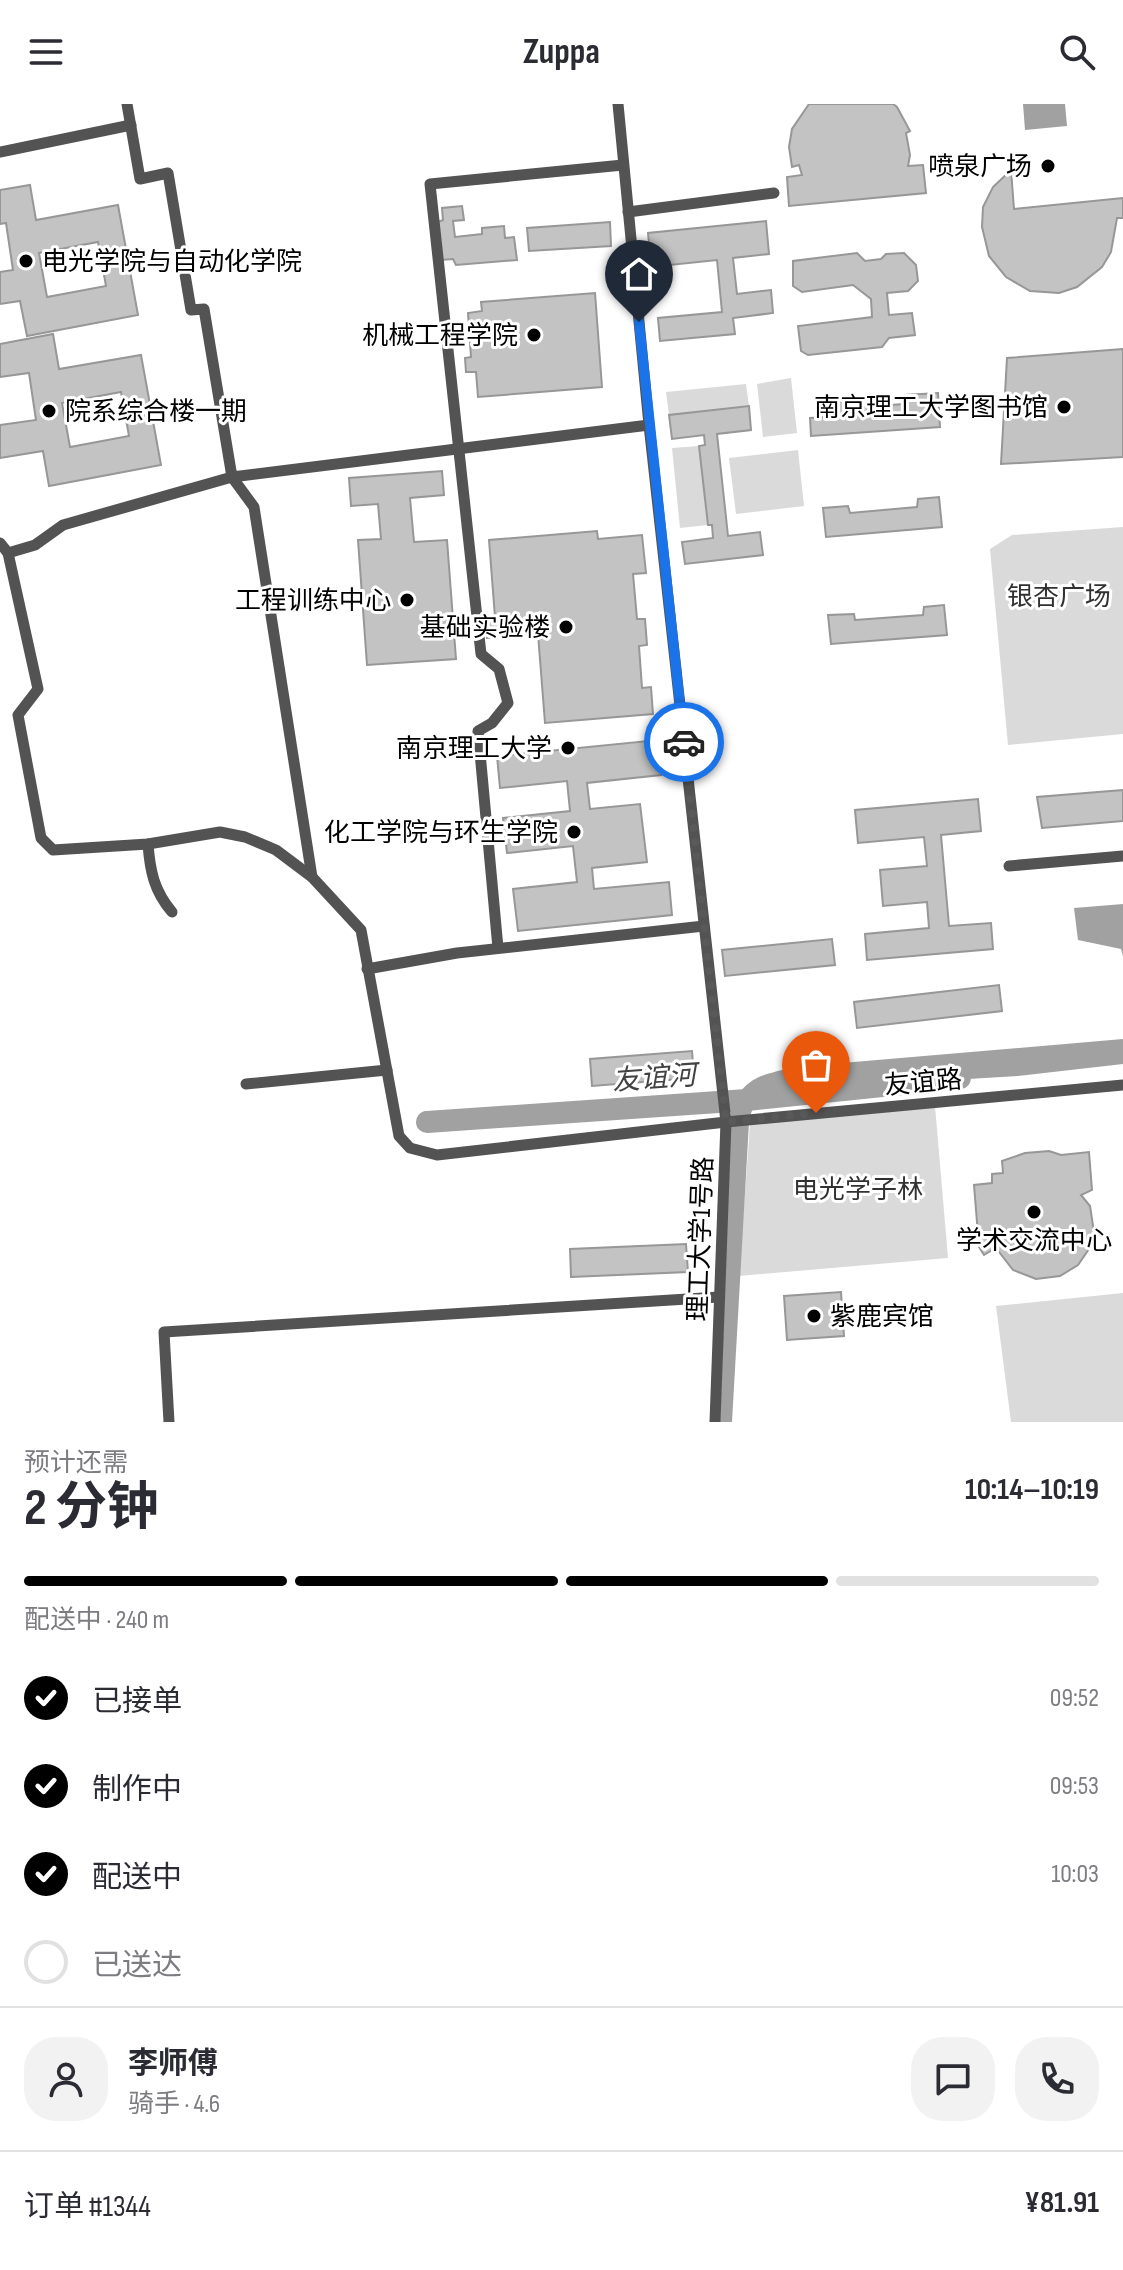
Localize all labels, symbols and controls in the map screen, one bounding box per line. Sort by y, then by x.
icon: menu [24,30,68,74]
icon: search [1055,30,1099,74]
text: Zuppa [523,31,600,74]
place label: 喷泉广场 [928,152,1032,183]
marker: 喷泉广场 [1039,157,1057,175]
pin [605,240,673,322]
place label: 电光学院与自动化学院 [42,247,302,278]
marker: 电光学院与自动化学院 [17,252,35,270]
icon: home [617,252,661,296]
place label: 机械工程学院 [362,321,518,352]
marker: 机械工程学院 [525,326,543,344]
place label: 南京理工大学图书馆 [814,393,1048,424]
place label: 院系综合楼一期 [65,397,247,428]
marker: 南京理工大学图书馆 [1055,398,1073,416]
marker: 院系综合楼一期 [40,402,58,420]
park label: 银杏广场 [1007,582,1111,613]
place label: 工程训练中心 [235,586,391,617]
marker: 工程训练中心 [398,591,416,609]
place label: 基础实验楼 [420,613,550,644]
marker: 基础实验楼 [557,618,575,636]
courier [644,702,724,782]
icon: car [662,720,706,764]
place label: 南京理工大学 [396,734,552,765]
marker: 南京理工大学 [559,739,577,757]
place label: 化工学院与环生学院 [324,818,558,849]
marker: 化工学院与环生学院 [565,823,583,841]
pin [782,1031,850,1113]
icon: bag [794,1043,838,1087]
water label: 友谊河 [611,1059,702,1098]
street label: 友谊路 [883,1065,963,1102]
street label: 理工大学1号路 [683,1156,720,1322]
park label: 电光学子林 [793,1175,923,1206]
marker: 学术交流中心 [1025,1203,1043,1221]
place label: 学术交流中心 [956,1226,1112,1257]
place label: 紫鹿宾馆 [830,1302,934,1333]
marker: 紫鹿宾馆 [805,1307,823,1325]
text: 预计还需 [24,1448,128,1479]
text: 10:14–10:19 [965,1472,1099,1508]
text: 2 分钟 [24,1477,159,1540]
text: 配送中 · 240 m [24,1605,169,1636]
icon: check [24,1676,68,1720]
text: 09:52 [1050,1683,1099,1714]
text: 已接单 [92,1684,182,1720]
icon: check [24,1764,68,1808]
text: 09:53 [1050,1771,1099,1802]
text: 制作中 [92,1772,182,1808]
icon: check [24,1852,68,1896]
text: 10:03 [1051,1859,1099,1890]
text: 配送中 [92,1860,182,1896]
text: 已送达 [92,1948,182,1984]
button: person [24,2037,108,2121]
button: chat [911,2037,995,2121]
button: phone [1015,2037,1099,2121]
text: 李师傅 [128,2046,218,2082]
text: 骑手 · 4.6 [128,2089,220,2120]
text: ¥81.91 [1025,2185,1099,2221]
text: 订单 #1344 [24,2189,151,2225]

